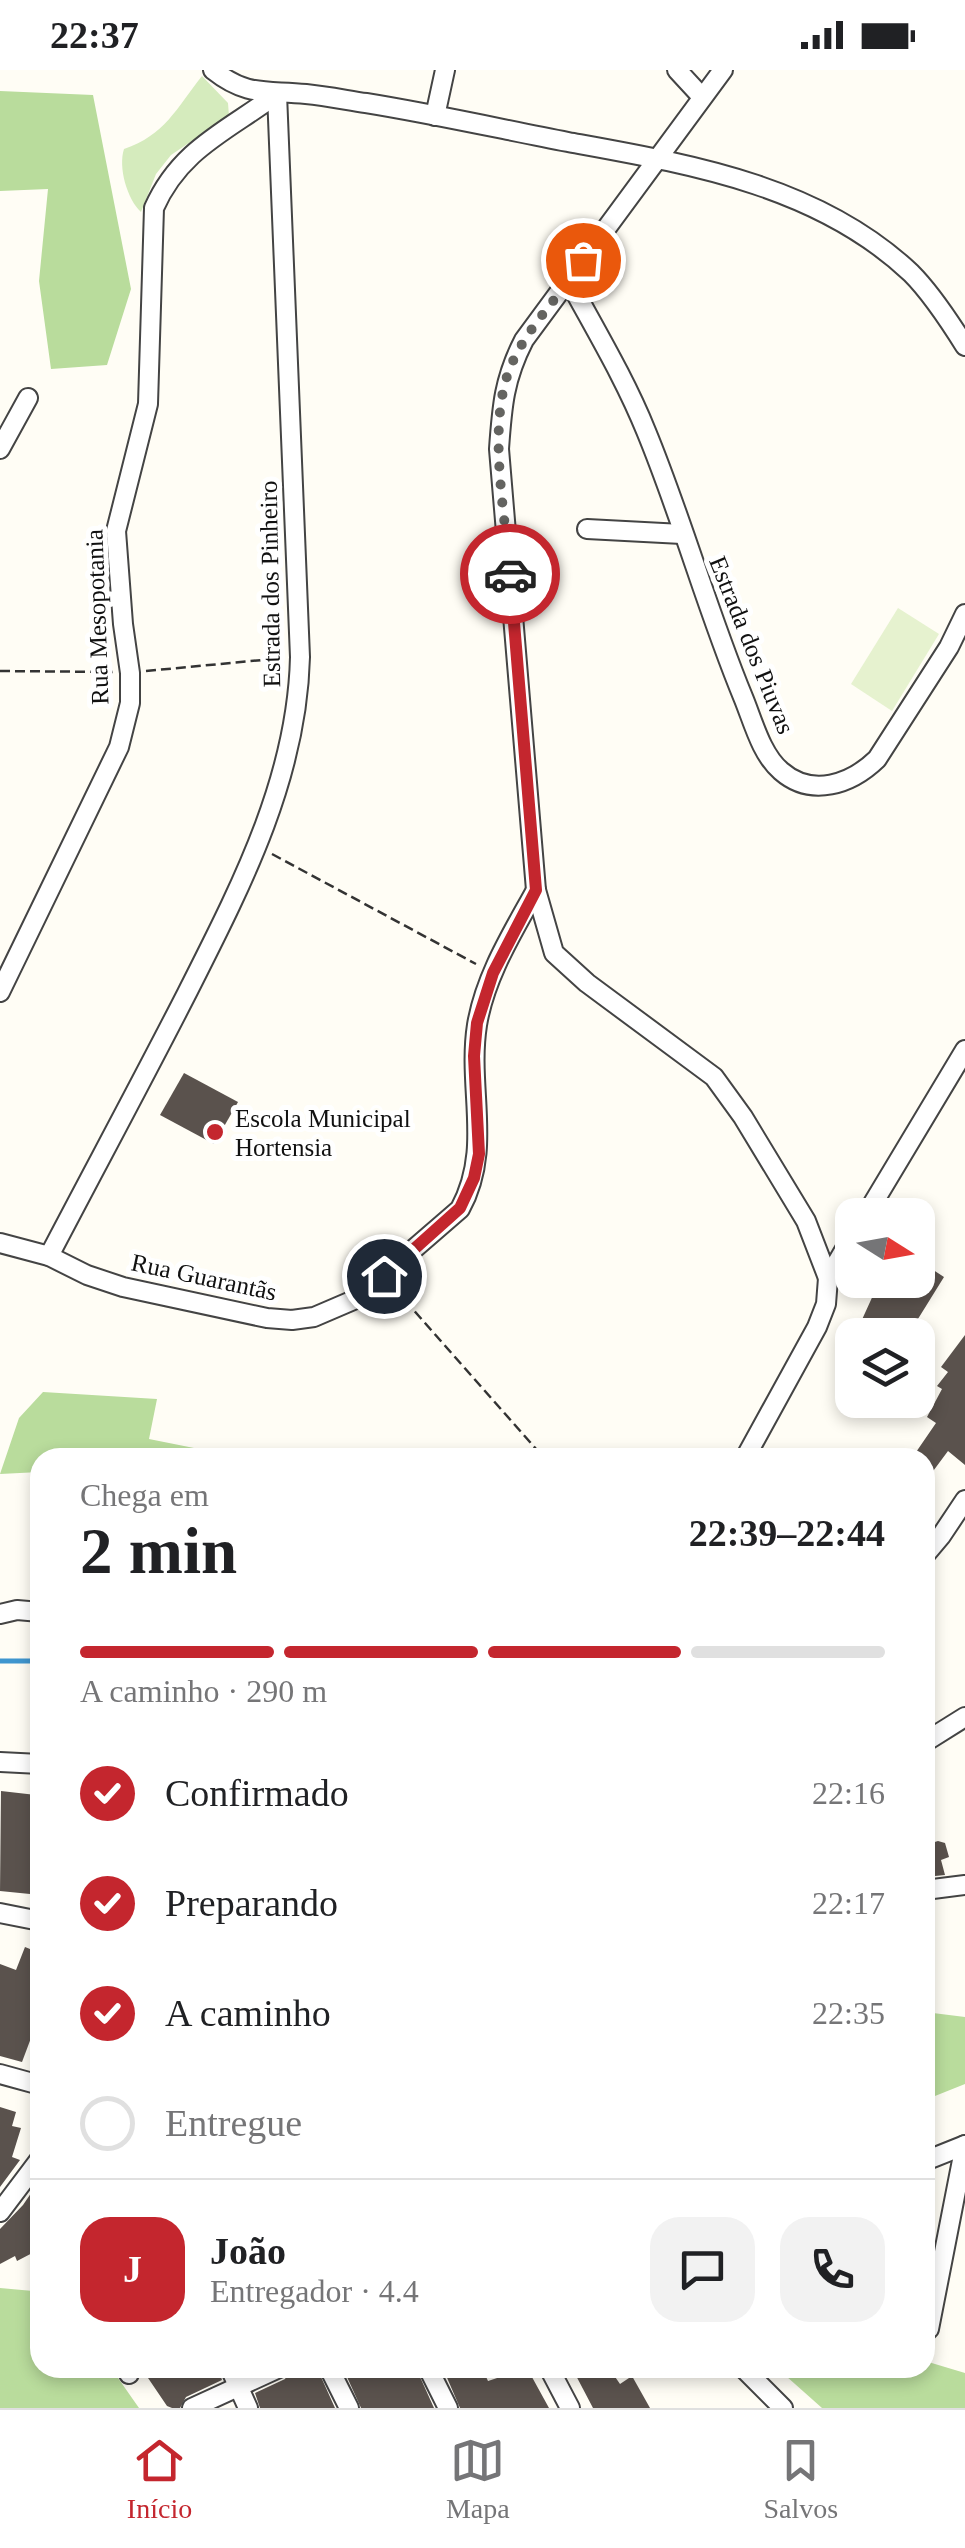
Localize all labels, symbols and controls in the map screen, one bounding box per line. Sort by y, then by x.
text: 22:37 [50,14,139,56]
pin [541,218,626,303]
icon: bag [556,233,611,288]
street label: Estrada dos Pinheiro [255,480,285,688]
courier [460,524,560,624]
street label: Rua Mesopotania [80,529,114,705]
icon: car [483,547,538,602]
street label: Estrada dos Piuvas [704,552,800,738]
place label: Escola Municipal Hortensia [235,1105,411,1161]
marker: Escola Municipal Hortensia [204,1121,226,1143]
north arrow [835,1198,935,1298]
map controls [835,1198,935,1418]
pin [342,1234,427,1319]
street label: Rua Guarantãs [129,1248,279,1306]
icon: home [357,1249,412,1304]
button: layers [835,1318,935,1418]
text: Chega em [80,1477,209,1513]
text: 22:39–22:44 [689,1512,885,1554]
text: 2 min [80,1515,237,1587]
text: A caminho · 290 m [80,1673,327,1709]
icon: check [80,1766,135,1821]
text: Confirmado [165,1772,349,1814]
text: 22:16 [812,1775,885,1811]
icon: check [80,1876,135,1931]
text: Preparando [165,1882,338,1924]
text: 22:17 [812,1885,885,1921]
icon: check [80,1986,135,2041]
text: A caminho [165,1992,331,2034]
text: 22:35 [812,1995,885,2031]
text: Entregue [165,2102,302,2144]
button: chat [650,2217,755,2322]
button: phone [780,2217,885,2322]
text: João [210,2230,286,2272]
text: J [123,2248,142,2290]
text: Entregador · 4.4 [210,2273,419,2309]
tab: Início [127,2433,192,2525]
tab: Mapa [446,2433,510,2525]
tab: Salvos [763,2433,838,2525]

